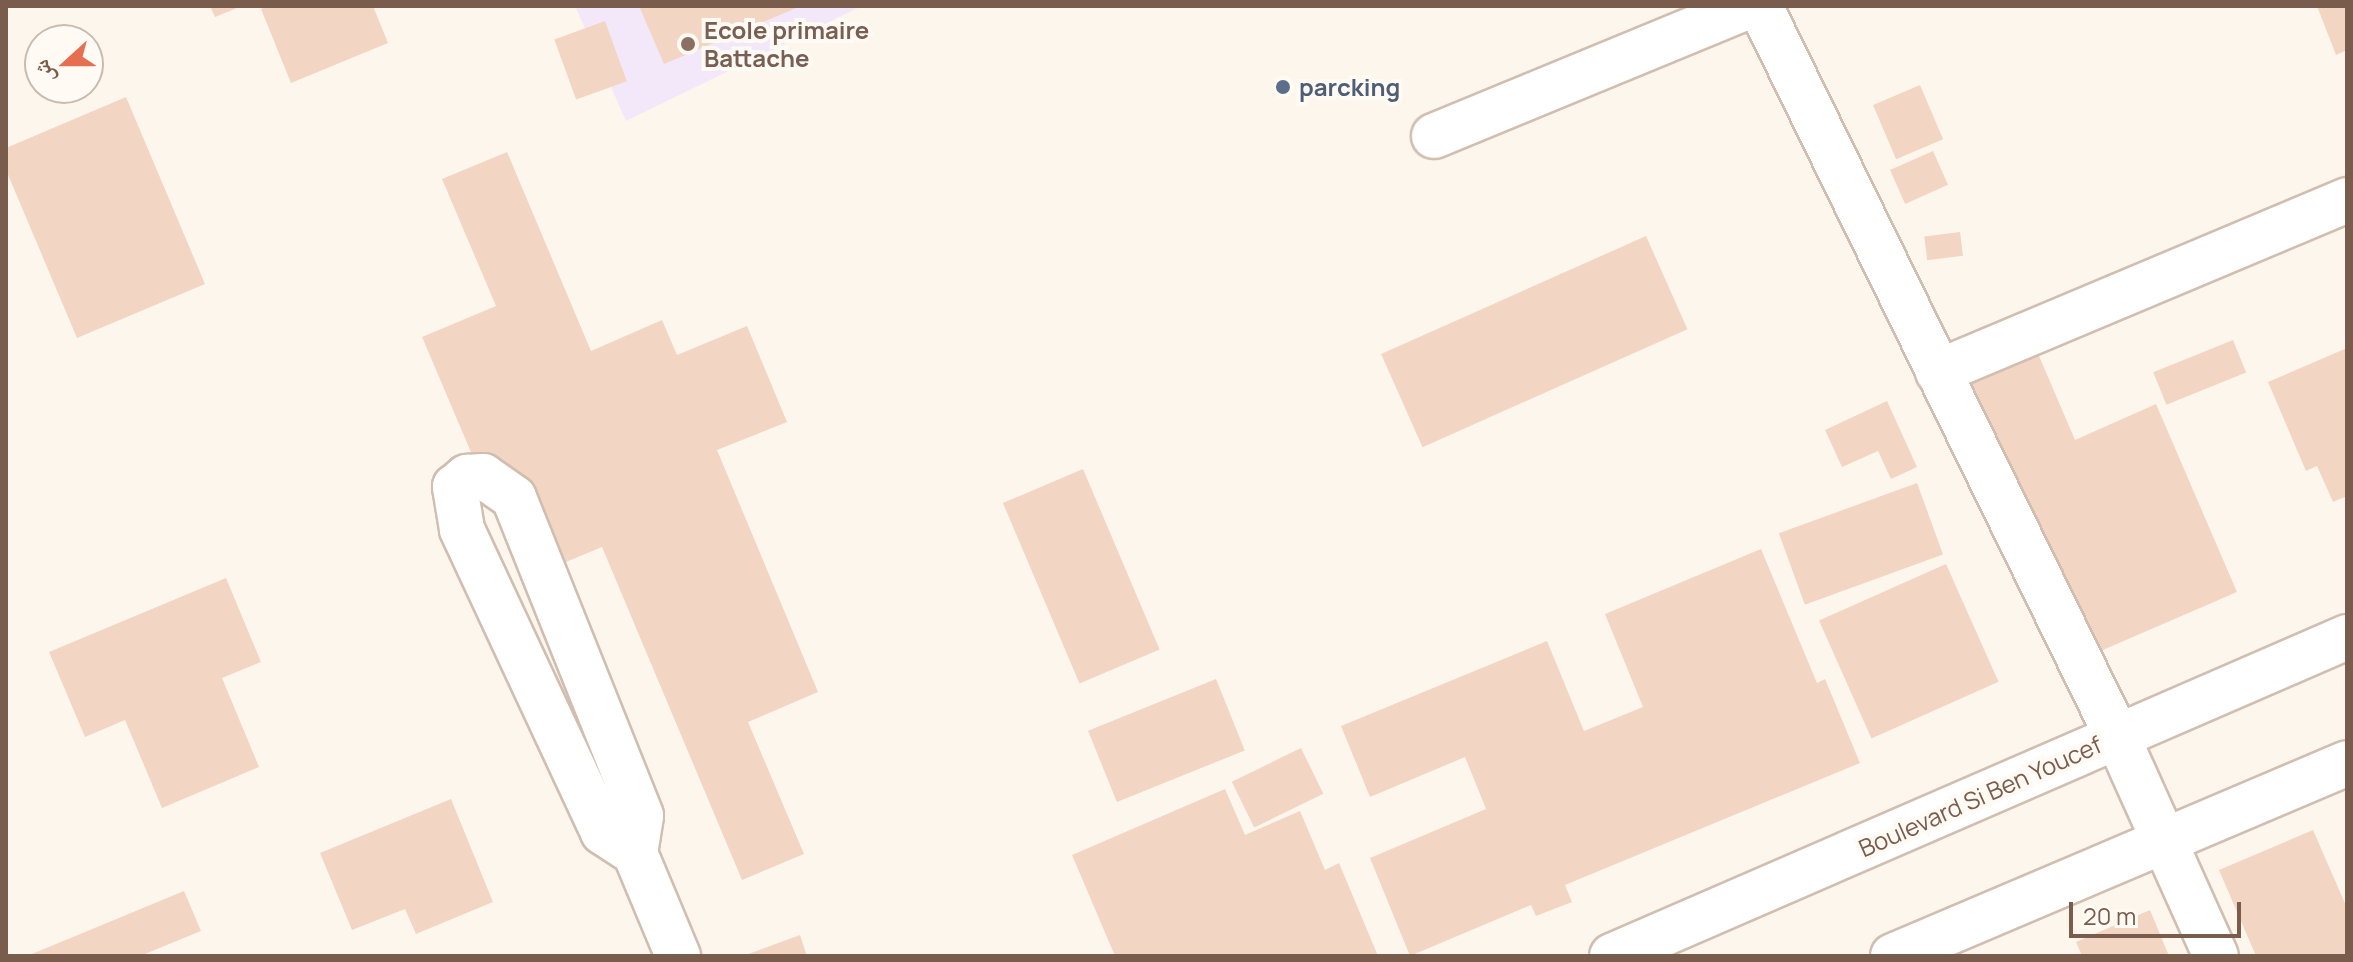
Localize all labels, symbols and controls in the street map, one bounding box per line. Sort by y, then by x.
place label: Ecole primaire Battache [704,16,869,72]
north arrow [24,24,104,104]
marker: Ecole primaire Battache [679,35,697,53]
text: ش [25,56,62,88]
place label: parcking [1299,73,1400,101]
marker: parcking [1274,78,1292,96]
street label: Boulevard Si Ben Youcef [1854,729,2106,863]
scale bar [2073,886,2245,936]
text: 20 m [2083,899,2136,932]

